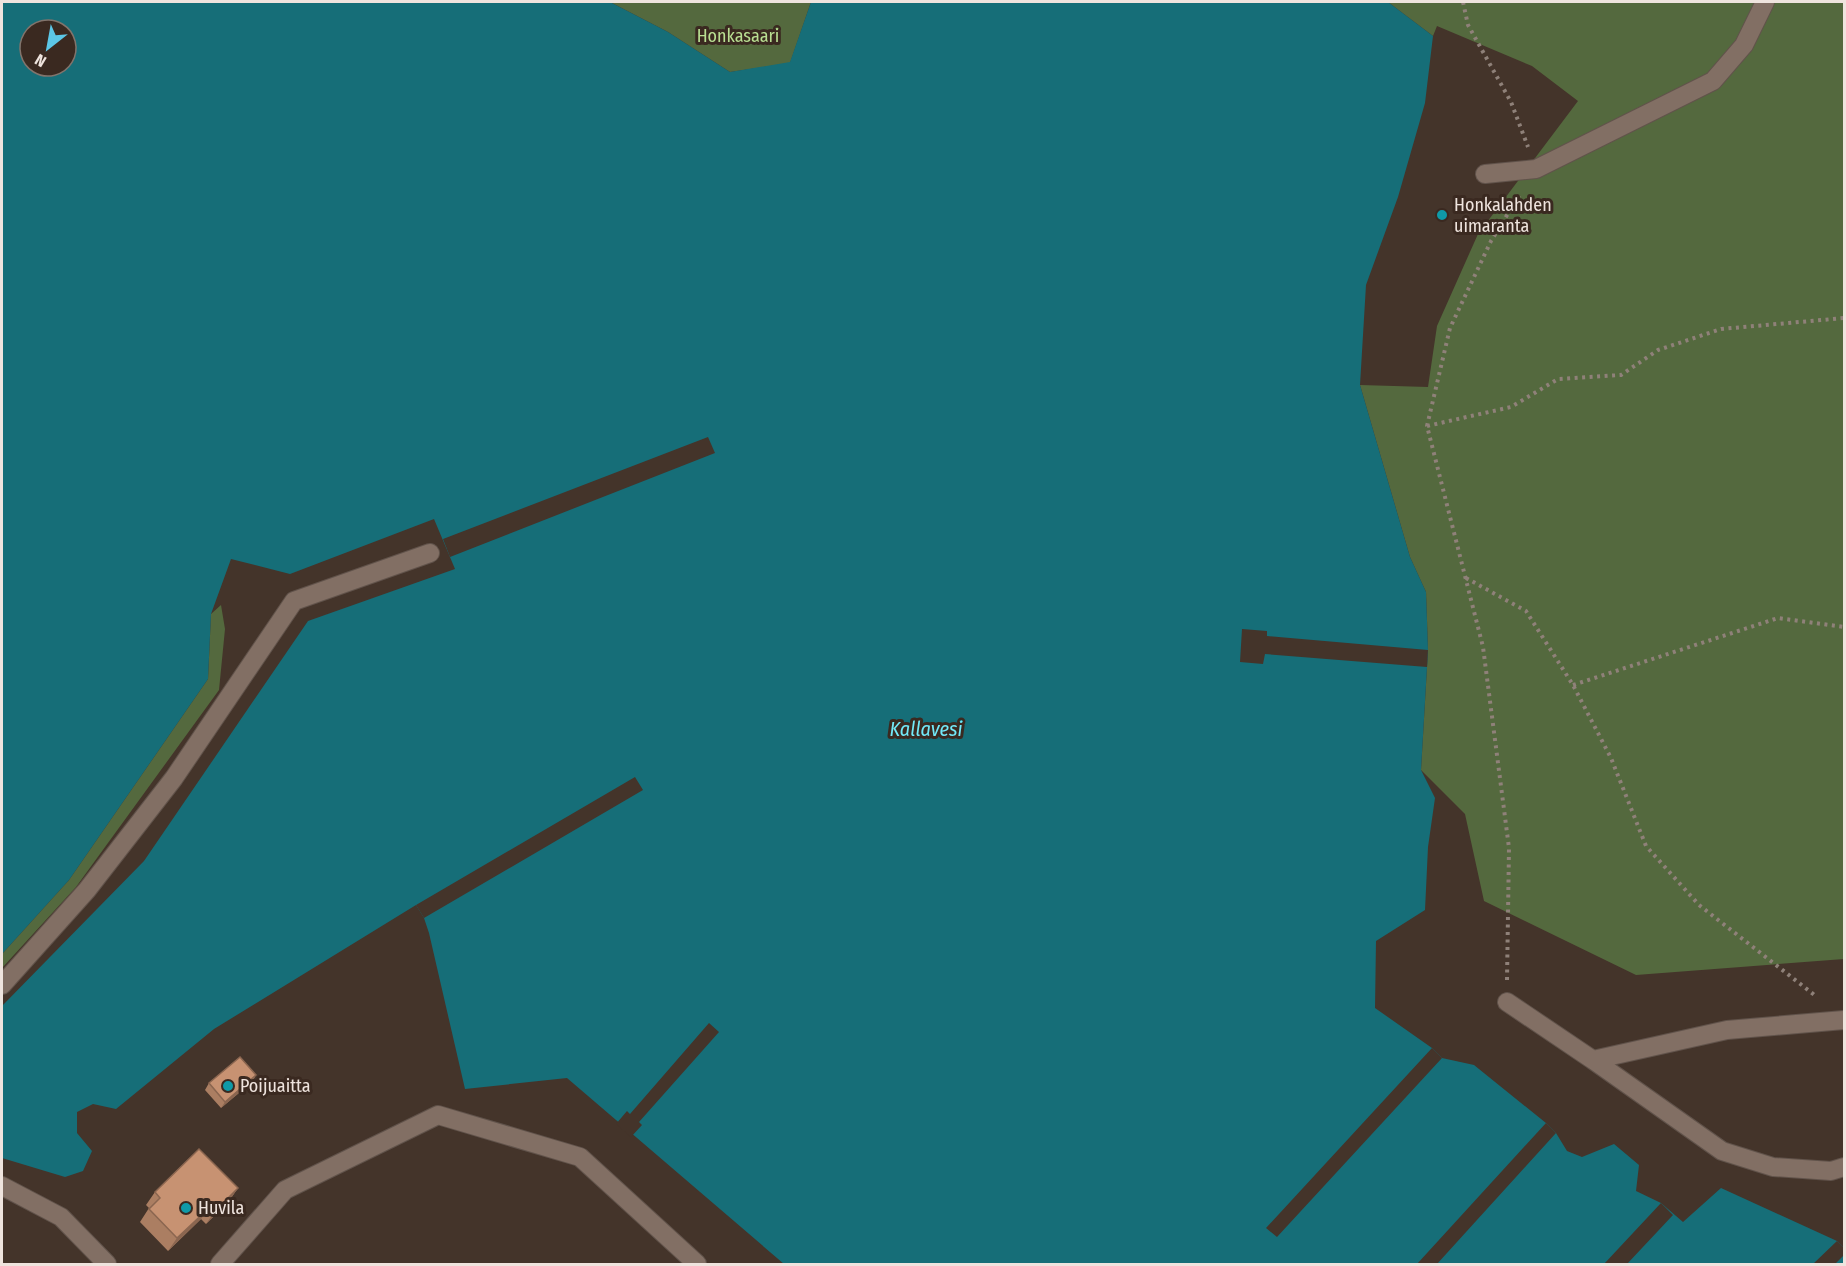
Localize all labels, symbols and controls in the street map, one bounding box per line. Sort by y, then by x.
north arrow [18,18,78,78]
park label: Honkasaari [697,25,779,47]
text: N [32,50,50,71]
place label: Honkalahden uimaranta [1454,194,1552,237]
marker: Honkalahden uimaranta [1435,208,1449,222]
water label: Kallavesi [889,717,963,741]
place label: Poijuaitta [240,1075,311,1097]
marker: Poijuaitta [221,1079,235,1093]
place label: Huvila [198,1197,245,1219]
marker: Huvila [179,1201,193,1215]

